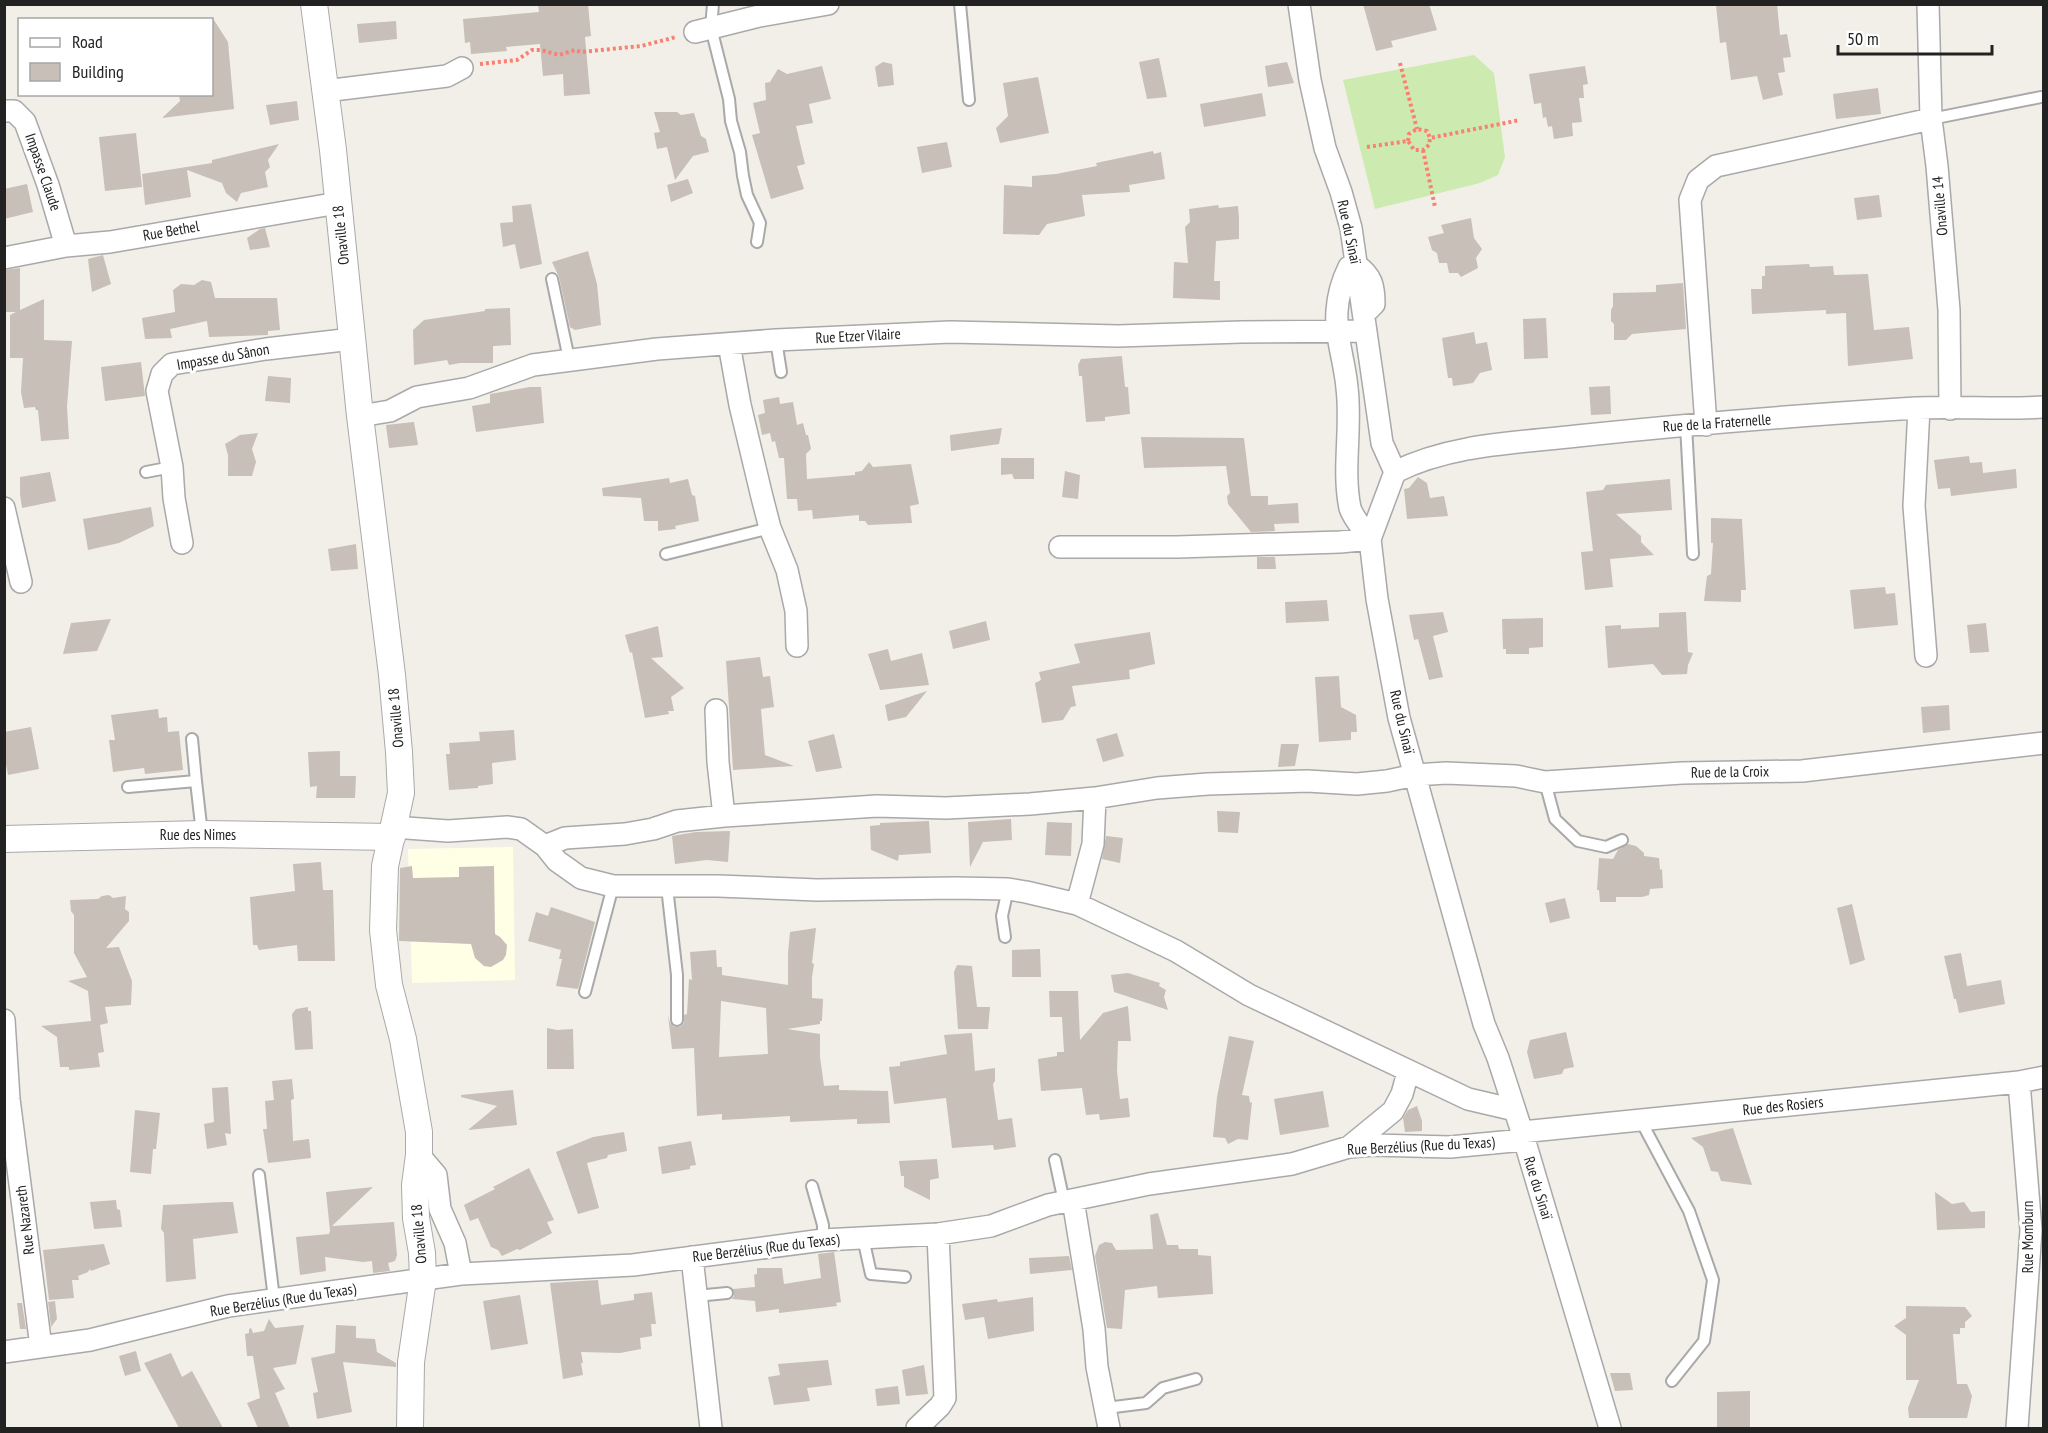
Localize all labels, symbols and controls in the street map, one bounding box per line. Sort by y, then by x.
legend [18,18,213,96]
scale bar [1838,18,1992,56]
text: 50 m [1847,27,1879,50]
text: Road [72,30,103,53]
text: Building [72,60,124,83]
street label: Impasse Claude [21,131,66,213]
street label: Onaville 14 [1927,175,1952,237]
street label: Rue du Sinaï [1333,198,1366,266]
street label: Onaville 18 [328,204,353,266]
street label: Rue Bethel [141,216,201,245]
street label: Rue Etzer Vilaire [815,324,901,347]
street label: Impasse du Sânon [175,339,271,374]
street label: Rue de la Fraternelle [1662,409,1772,436]
street label: Onaville 18 [383,687,408,749]
street label: Rue du Sinaï [1386,688,1419,756]
street label: Rue de la Croix [1691,761,1769,782]
street label: Rue des Nimes [160,825,236,844]
street label: Rue des Rosiers [1742,1092,1824,1119]
street label: Rue Berzélius (Rue du Texas) [1347,1132,1496,1159]
street label: Rue du Sinaï [1520,1154,1557,1222]
street label: Rue Nazareth [11,1184,38,1256]
street label: Rue Momburn [2018,1201,2037,1273]
street label: Onaville 18 [406,1203,431,1265]
street label: Rue Berzélius (Rue du Texas) [692,1229,841,1266]
street label: Rue Berzélius (Rue du Texas) [209,1279,358,1320]

